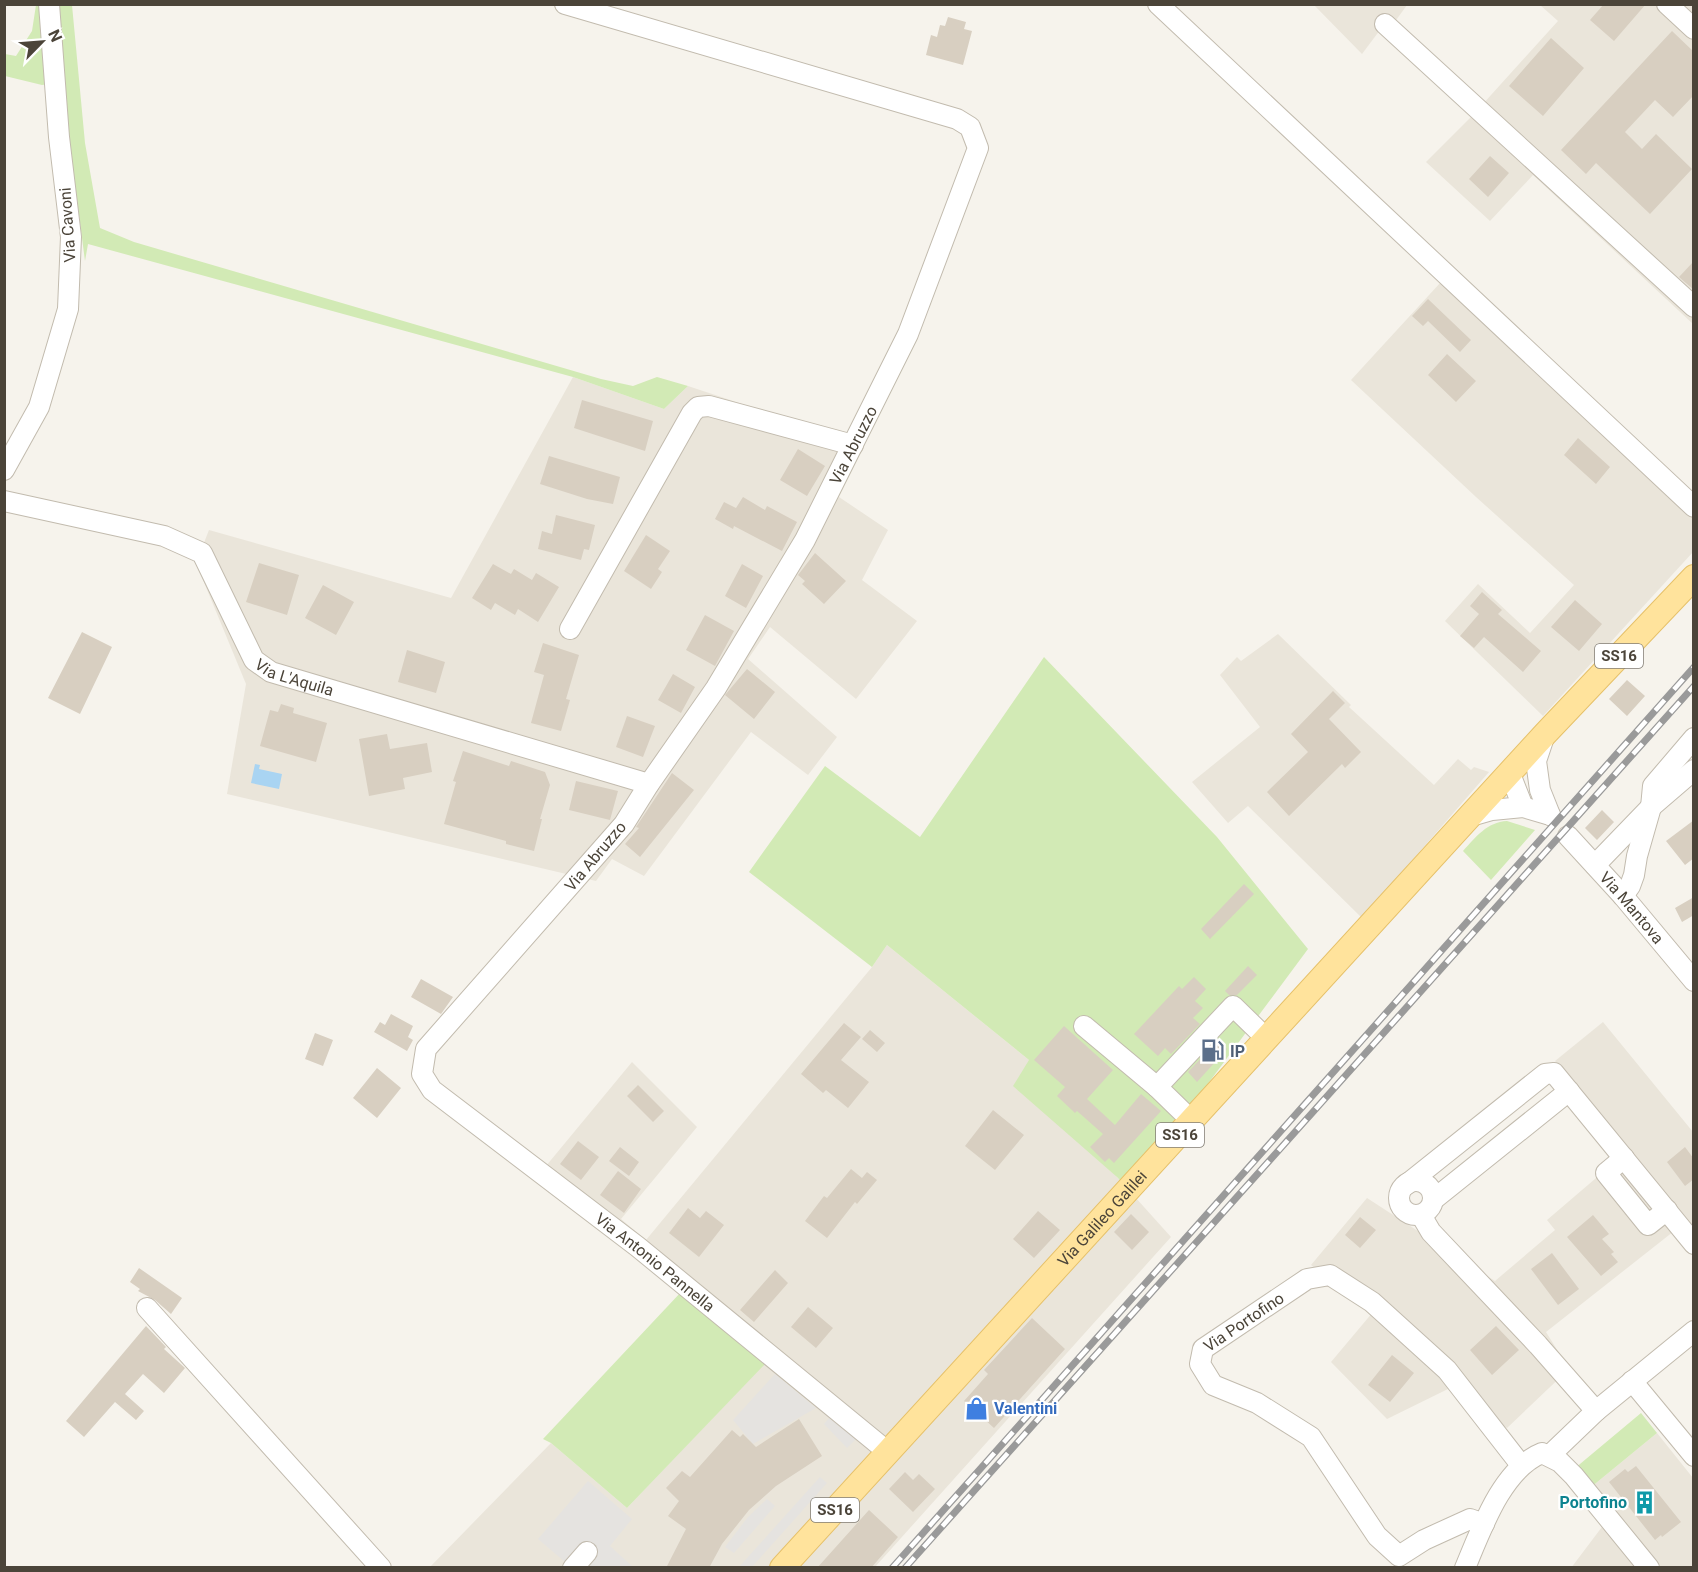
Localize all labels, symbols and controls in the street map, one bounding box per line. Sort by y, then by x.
north arrow [12,12,72,72]
text: N [44,27,66,45]
street label: Via Cavoni [55,187,80,263]
street label: Via Abruzzo [826,403,881,488]
road number: SS16 [1595,644,1643,668]
street label: Via L'Aquila [251,655,336,700]
street label: Via Abruzzo [561,818,630,895]
street label: Via Mantova [1596,868,1668,948]
fuel station icon: IP [1199,1038,1225,1064]
place label: IP [1230,1042,1245,1061]
road number: SS16 [1156,1123,1204,1147]
street label: Via Galileo Galilei [1054,1167,1151,1270]
street label: Via Antonio Pannella [591,1209,718,1316]
street label: Via Portofino [1200,1288,1288,1356]
shop icon: Valentini [963,1395,989,1421]
place label: Valentini [994,1399,1057,1418]
building icon: Portofino [1632,1489,1658,1515]
place label: Portofino [1560,1493,1627,1512]
road number: SS16 [811,1498,859,1522]

